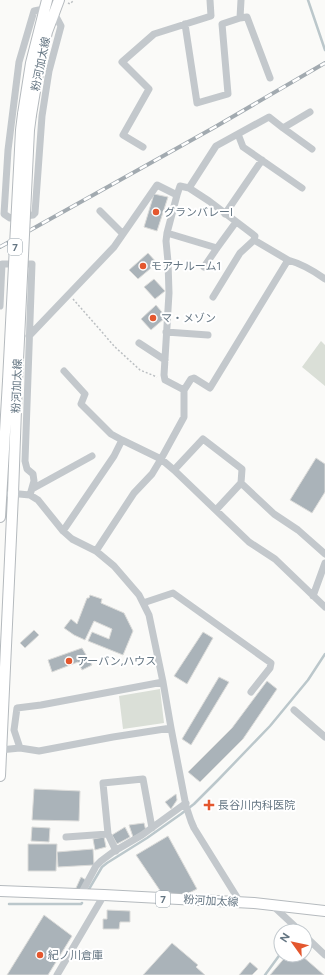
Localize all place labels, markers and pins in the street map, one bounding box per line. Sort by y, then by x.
place label: グランバレーI [164,206,233,219]
marker: グランバレーI [151,207,161,217]
place label: モアナルーム1 [151,260,221,273]
marker: モアナルーム1 [138,261,148,271]
place label: マ・メゾン [161,312,216,325]
marker: マ・メゾン [148,313,158,323]
place label: アーバン,ハウス [77,655,156,668]
marker: アーバン,ハウス [64,656,74,666]
marker: 長谷川内科医院 [203,799,215,811]
place label: 長谷川内科医院 [218,799,295,812]
place label: 紀ノ川倉庫 [48,949,103,962]
marker: 紀ノ川倉庫 [35,950,45,960]

